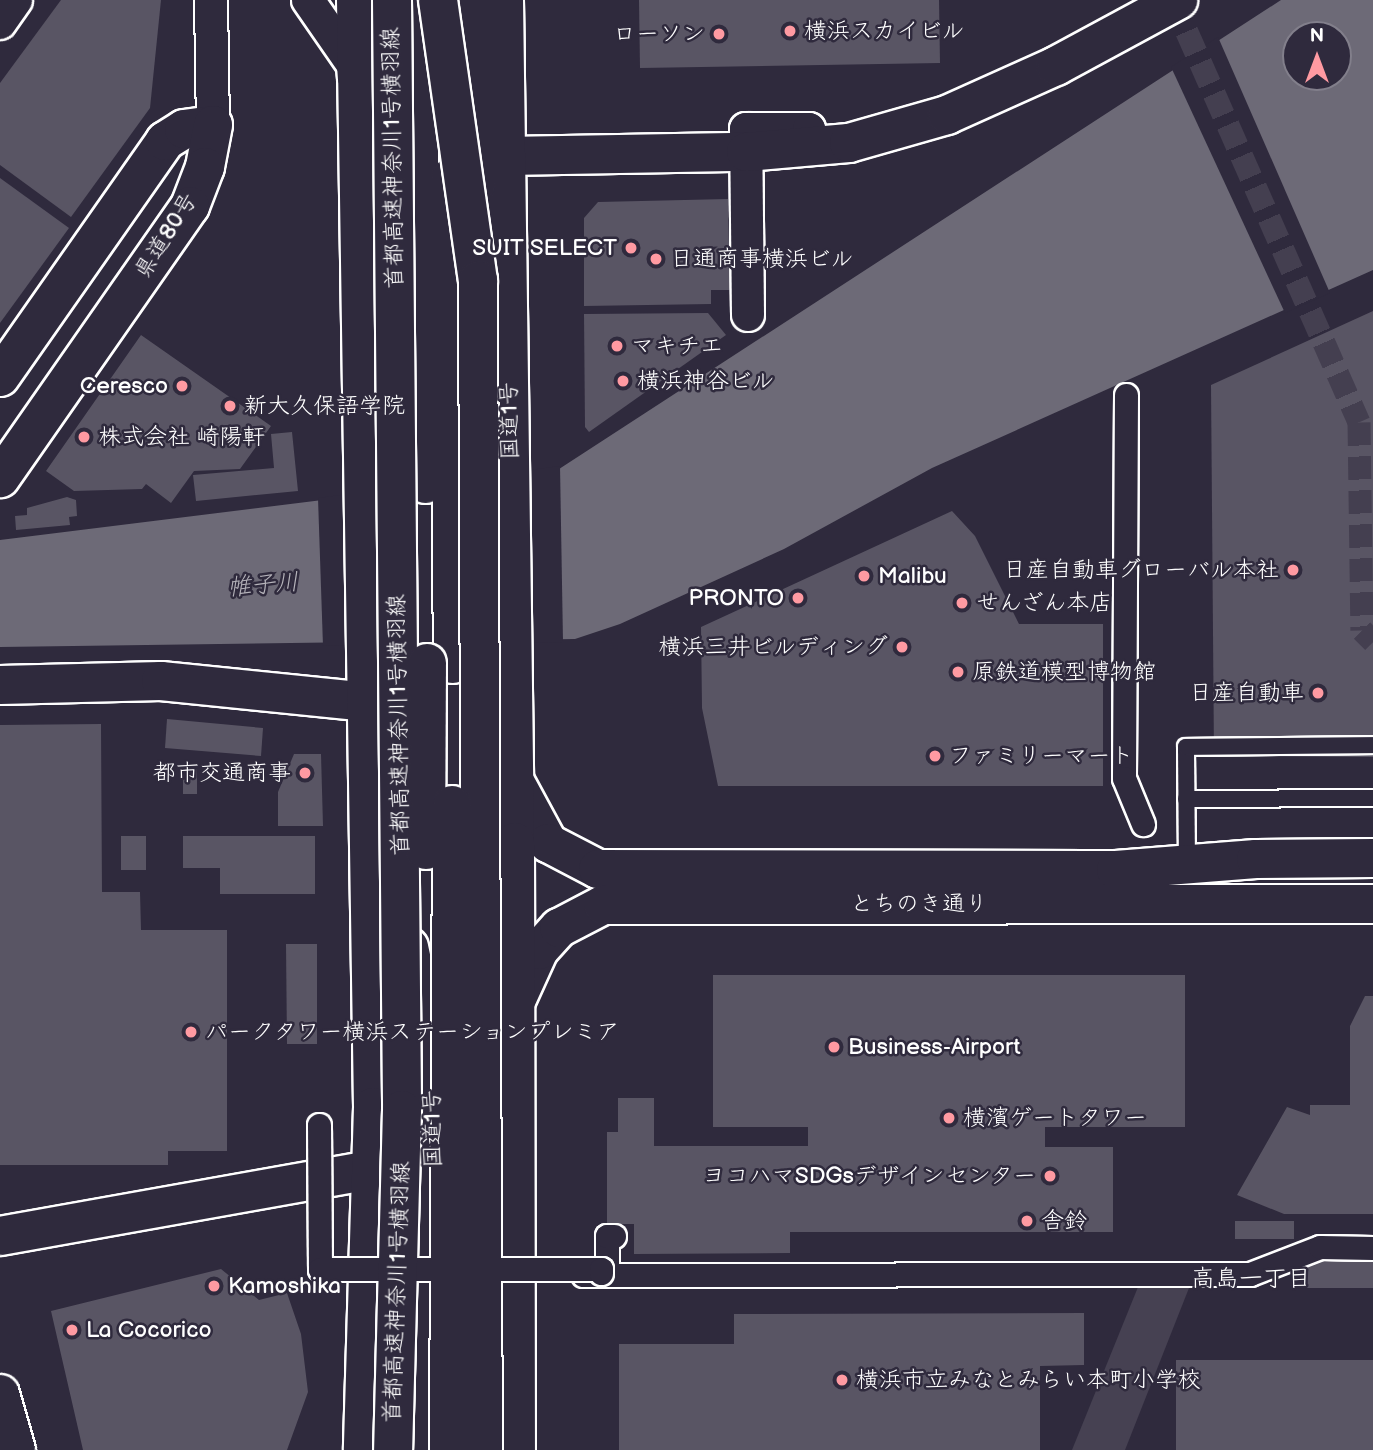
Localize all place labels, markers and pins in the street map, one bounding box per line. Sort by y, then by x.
place label: 横浜スカイビル [804,17,965,45]
place label: ローソン [613,20,705,48]
marker: 横浜スカイビル [782,23,798,39]
marker: ローソン [711,26,727,42]
place label: SUIT SELECT [472,234,617,262]
marker: SUIT SELECT [623,240,639,256]
place label: 日通商事横浜ビル [670,245,854,273]
marker: 日通商事横浜ビル [648,251,664,267]
place label: マキチエ [631,332,723,360]
marker: マキチエ [609,338,625,354]
place label: 横浜神谷ビル [637,367,775,395]
place label: Ceresco [80,372,168,400]
marker: 横浜神谷ビル [615,373,631,389]
marker: Ceresco [174,378,190,394]
place label: 新大久保語学院 [244,392,405,420]
marker: 新大久保語学院 [222,398,238,414]
place label: 株式会社 崎陽軒 [98,423,265,451]
marker: 株式会社 崎陽軒 [76,429,92,445]
place label: 日産自動車グローバル本社 [1003,556,1279,584]
place label: Malibu [878,562,947,590]
marker: 日産自動車グローバル本社 [1285,562,1301,578]
marker: Malibu [856,568,872,584]
place label: PRONTO [688,584,784,612]
place label: せんざん本店 [976,589,1114,617]
marker: PRONTO [790,590,806,606]
marker: せんざん本店 [954,595,970,611]
place label: 横浜三井ビルディング [658,633,888,661]
marker: 横浜三井ビルディング [894,639,910,655]
place label: 原鉄道模型博物館 [972,658,1156,686]
marker: 原鉄道模型博物館 [950,664,966,680]
place label: 日産自動車 [1189,679,1304,707]
marker: 日産自動車 [1310,685,1326,701]
place label: ファミリーマート [949,742,1133,770]
marker: ファミリーマート [927,748,943,764]
place label: 都市交通商事 [153,759,291,787]
marker: 都市交通商事 [297,765,313,781]
place label: パークタワー横浜ステーションプレミア [205,1018,619,1046]
marker: パークタワー横浜ステーションプレミア [183,1024,199,1040]
place label: Business-Airport [848,1033,1021,1061]
marker: Business-Airport [826,1039,842,1055]
place label: 横濱ゲートタワー [963,1104,1147,1132]
marker: 横濱ゲートタワー [941,1110,957,1126]
place label: ヨコハマSDGsデザインセンター [701,1162,1036,1190]
marker: ヨコハマSDGsデザインセンター [1042,1168,1058,1184]
place label: 舎鈴 [1041,1207,1087,1235]
marker: 舎鈴 [1019,1213,1035,1229]
place label: Kamoshika [228,1272,341,1300]
marker: Kamoshika [206,1278,222,1294]
place label: La Cocorico [86,1316,211,1344]
marker: La Cocorico [64,1322,80,1338]
place label: 横浜市立みなとみらい本町小学校 [856,1366,1201,1394]
marker: 横浜市立みなとみらい本町小学校 [834,1372,850,1388]

